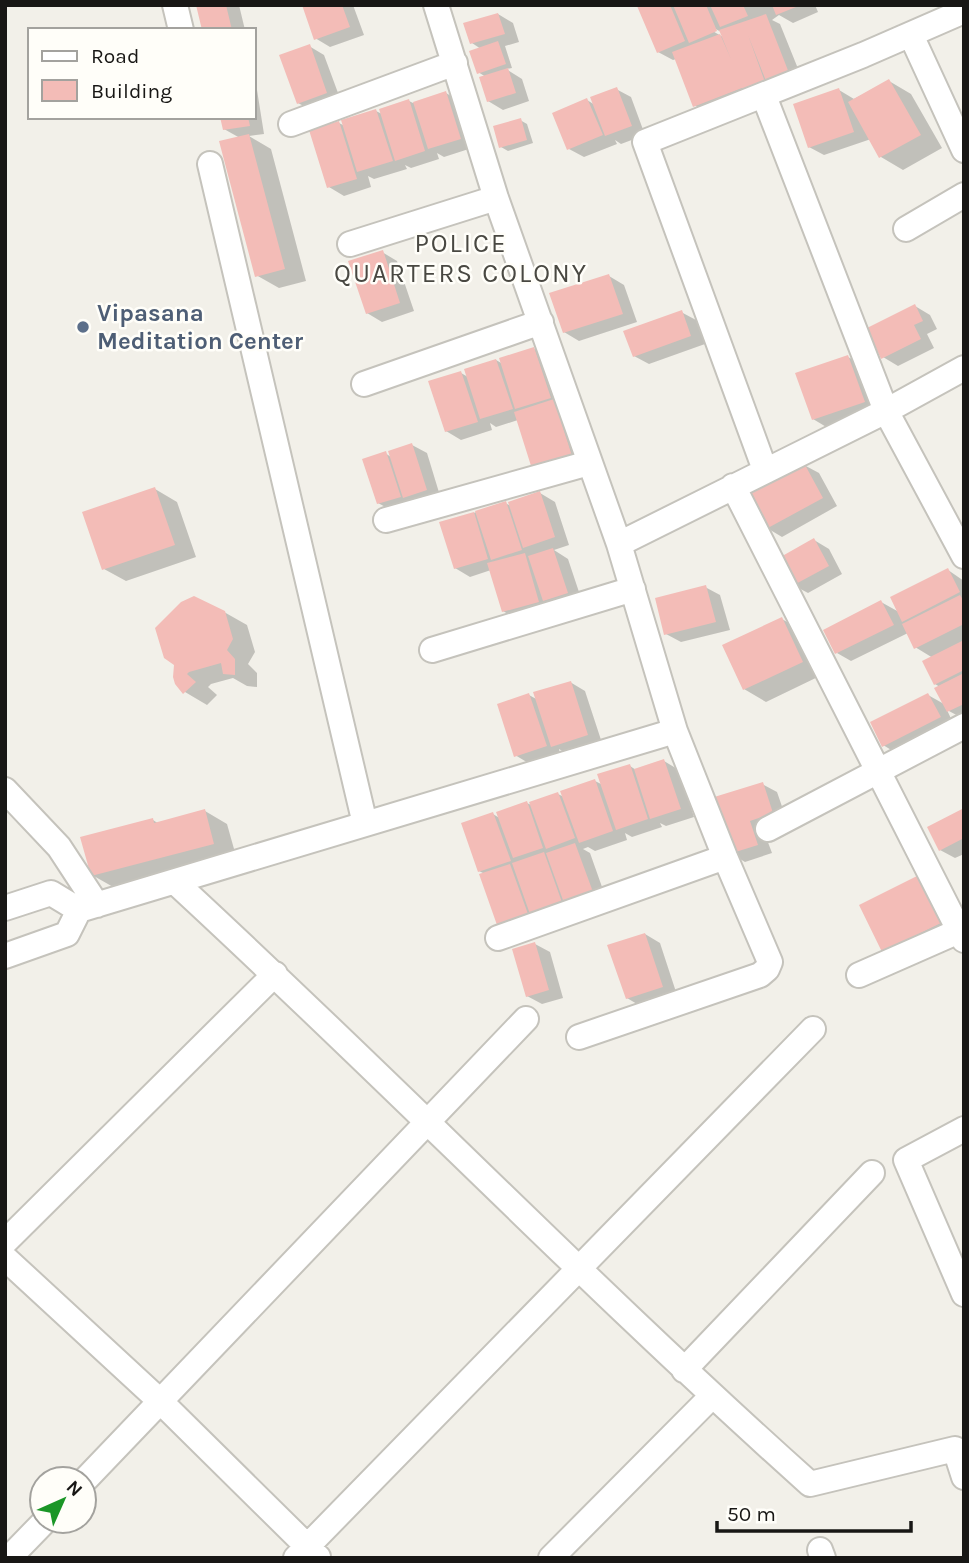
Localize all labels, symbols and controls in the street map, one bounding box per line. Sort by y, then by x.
legend [28,28,256,119]
text: Road [91,44,139,68]
text: Building [91,79,172,103]
district label: POLICE QUARTERS COLONY [334,228,588,289]
place label: Vipasana Meditation Center [97,299,304,355]
marker: Vipasana Meditation Center [75,319,91,335]
north arrow [28,1465,98,1535]
text: N [62,1476,87,1501]
scale bar [717,1490,911,1534]
text: 50 m [727,1502,776,1526]

